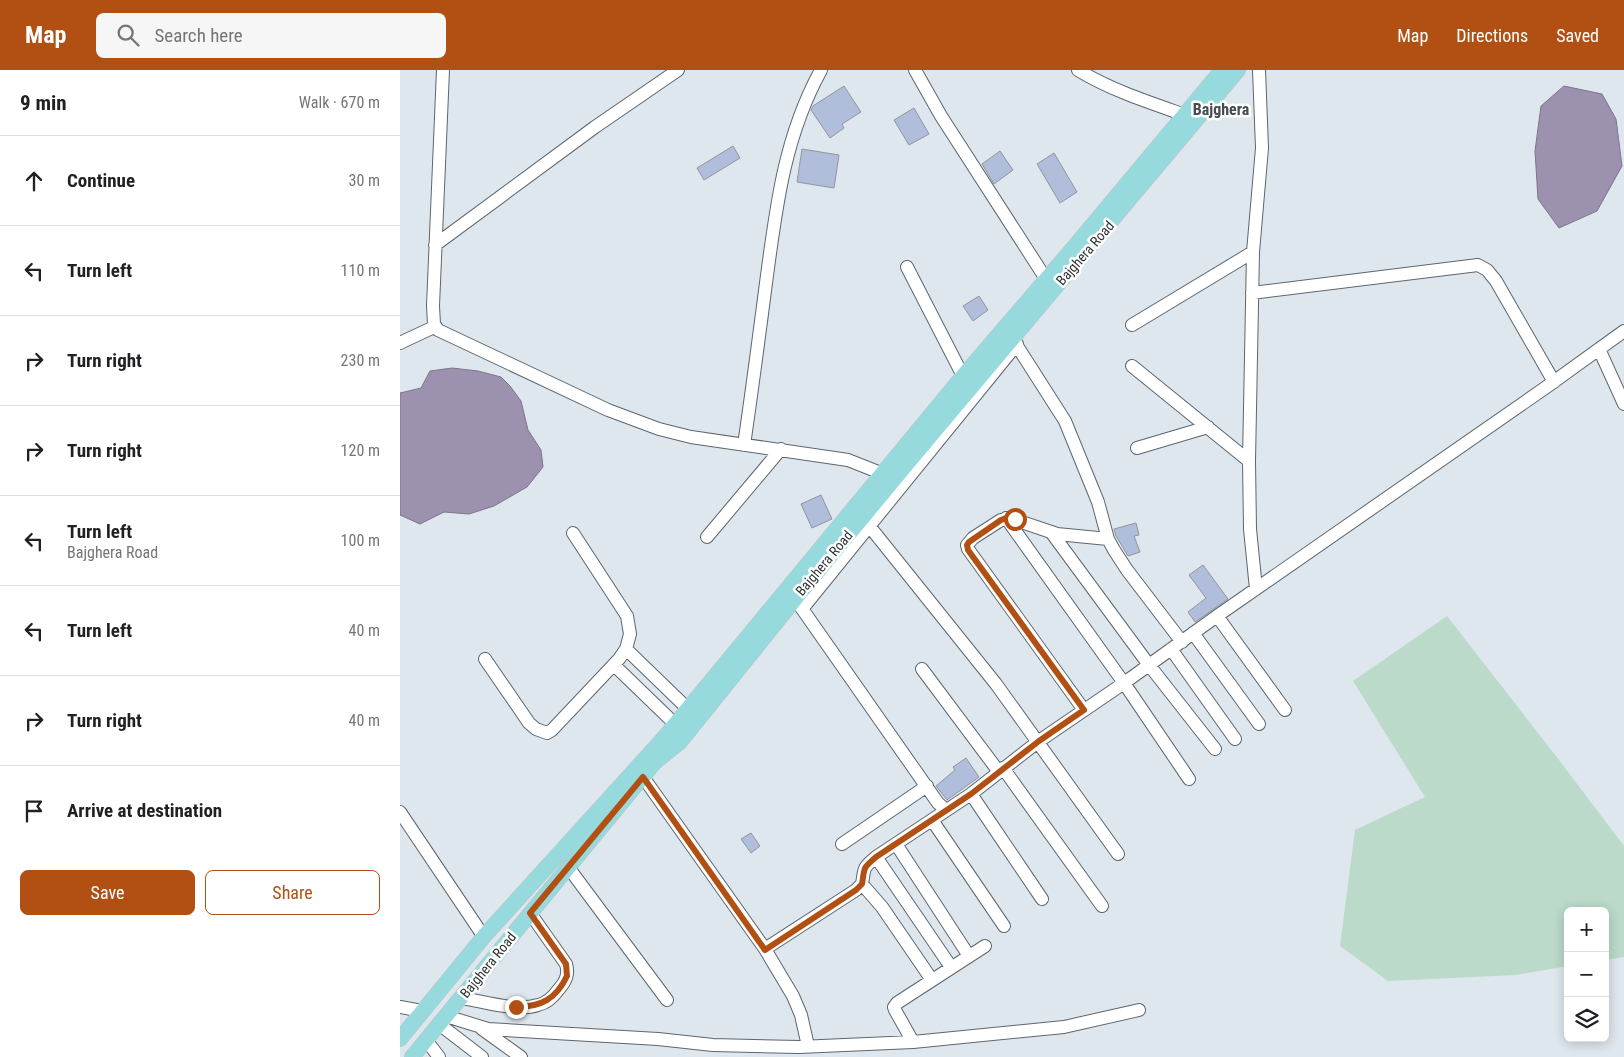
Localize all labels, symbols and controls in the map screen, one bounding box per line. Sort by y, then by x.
search box [96,13,446,58]
text: Map [25,21,66,49]
icon: search [114,21,142,49]
text: Search here [154,24,243,47]
text: Map [1397,25,1428,46]
text: Directions [1456,25,1528,46]
text: Saved [1556,25,1599,46]
text: 9 min [20,91,67,115]
text: Walk · 670 m [299,93,380,112]
district label: Bajghera [1193,100,1250,119]
icon: ahead [20,167,48,195]
text: Continue [67,169,135,192]
text: 30 m [348,171,380,190]
street label: Bajghera Road [1053,218,1117,288]
icon: left [20,257,48,285]
text: Turn left [67,259,132,282]
text: 110 m [341,261,380,280]
icon: right [20,347,48,375]
text: Turn right [67,349,142,372]
text: 230 m [341,351,380,370]
icon: right [20,437,48,465]
text: Turn right [67,439,142,462]
text: 120 m [341,441,380,460]
route start [1004,508,1027,531]
text: Turn left [67,520,132,543]
icon: left [20,527,48,555]
street label: Bajghera Road [792,527,856,599]
text: 100 m [341,531,380,550]
text: Bajghera Road [67,543,158,562]
icon: left [20,617,48,645]
text: Turn left [67,619,132,642]
text: 40 m [348,621,380,640]
icon: right [20,707,48,735]
text: Turn right [67,709,142,732]
text: 40 m [348,711,380,730]
icon: arrive [20,797,48,825]
text: Arrive at destination [67,799,222,822]
button: Save [20,870,195,915]
button: Share [205,870,380,915]
map controls [1564,907,1609,1042]
button: + [1564,907,1609,952]
street label: Bajghera Road [457,929,519,1001]
button: − [1564,952,1609,997]
route end [505,996,528,1019]
button: layers [1564,997,1609,1042]

